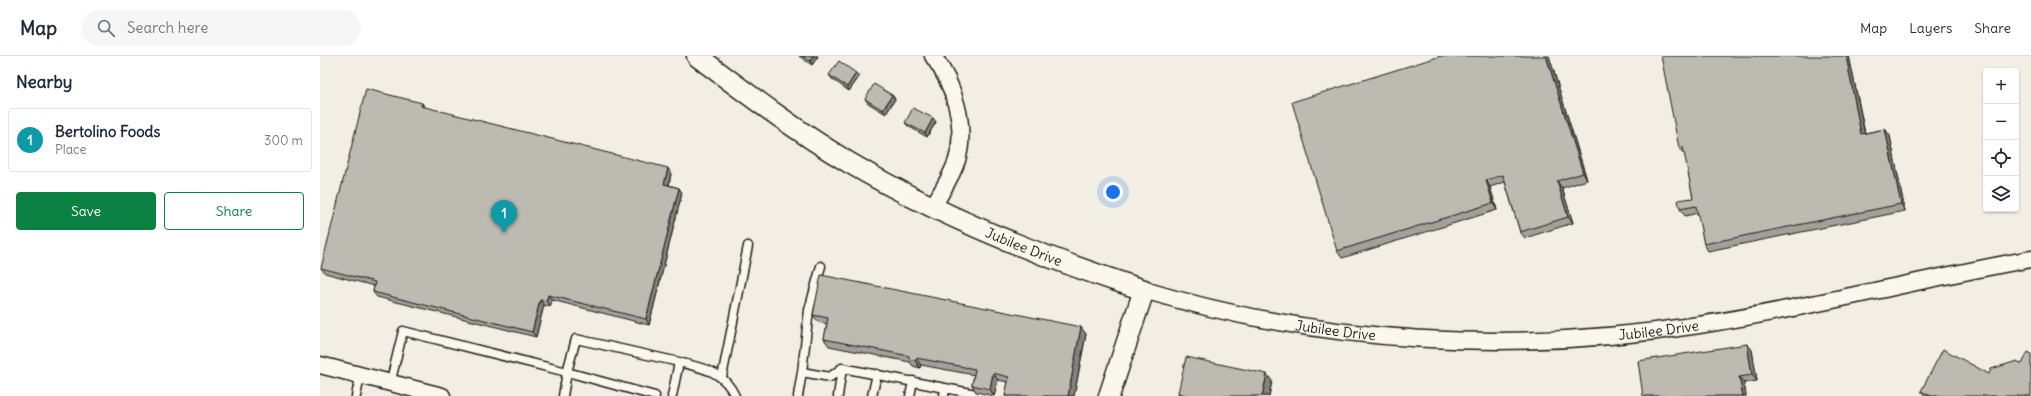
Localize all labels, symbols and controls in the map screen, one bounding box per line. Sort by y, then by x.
search box [81,10,361,46]
text: Map [20,16,57,40]
icon: search [95,17,117,39]
text: Search here [127,18,208,37]
text: Map [1860,19,1887,37]
text: Layers [1909,19,1952,37]
text: Share [1974,19,2011,37]
map controls [1983,68,2019,212]
button: + [1983,68,2019,104]
text: Nearby [16,71,72,93]
button: − [1983,104,2019,140]
text: Bertolino Foods [55,122,160,141]
text: 1 [27,132,33,149]
text: 300 m [264,132,303,149]
button: locate [1983,140,2019,176]
text: Place [55,141,86,158]
button: layers [1983,176,2019,212]
your location [1103,182,1123,202]
button: Save [16,192,156,230]
button: Share [164,192,304,230]
pin: 1 [491,200,517,233]
street label: Jubilee Drive [983,223,1065,270]
street label: Jubilee Drive [1294,316,1377,344]
street label: Jubilee Drive [1618,316,1700,344]

